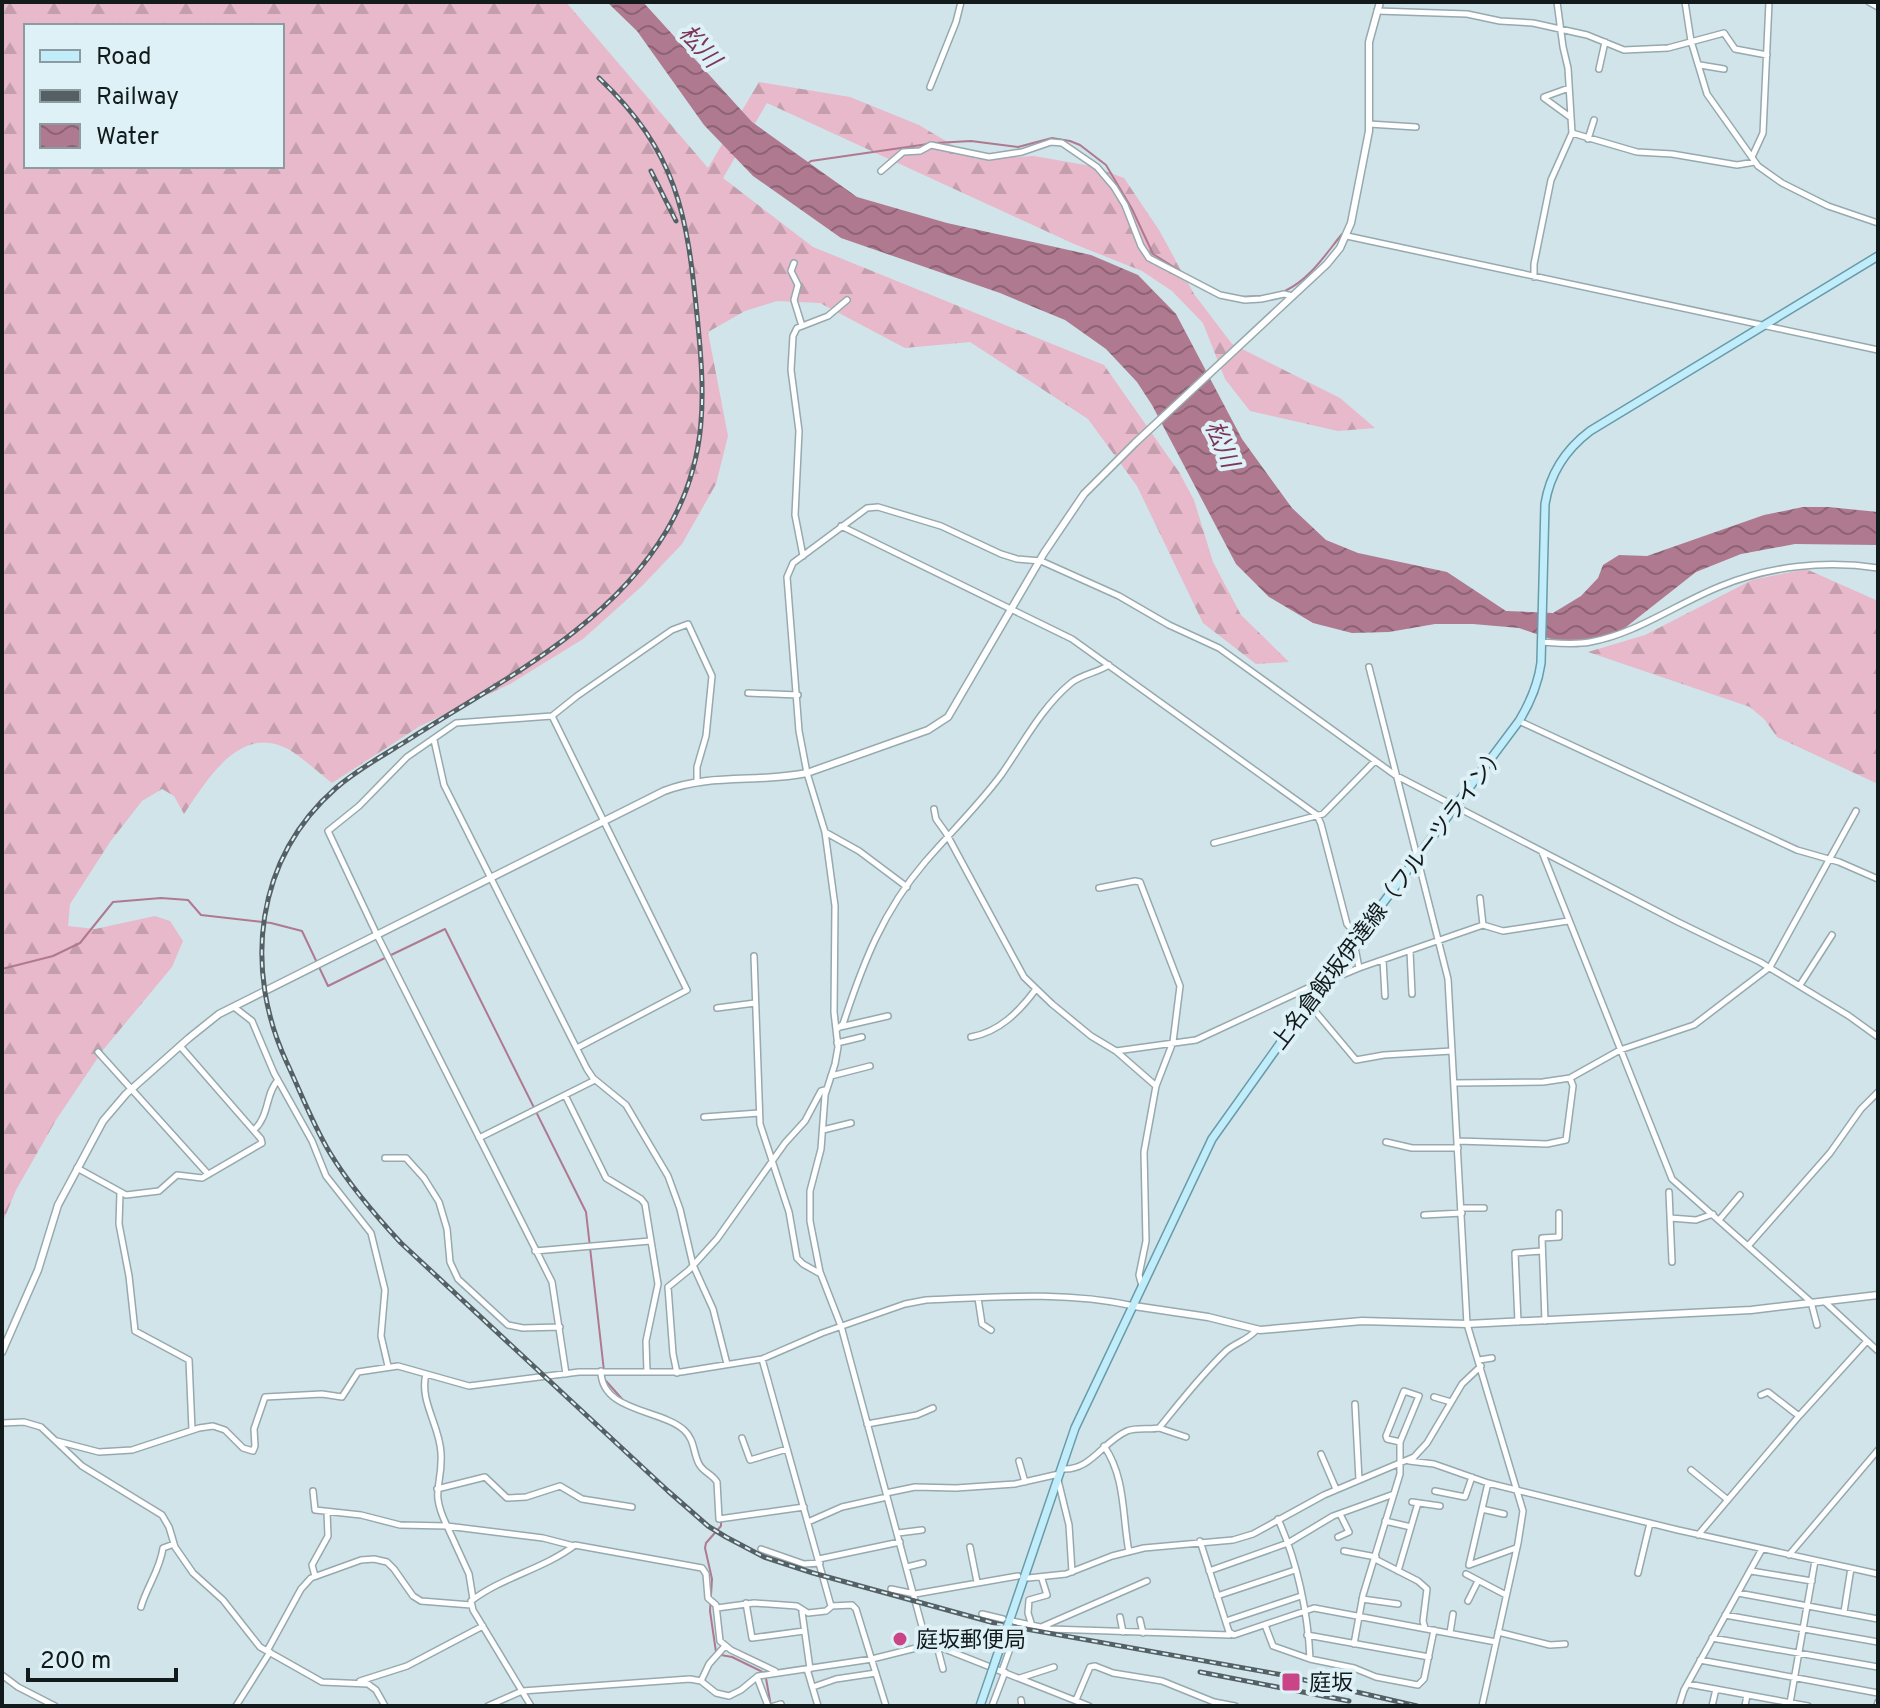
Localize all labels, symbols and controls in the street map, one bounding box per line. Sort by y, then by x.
water label: 松川 [671,19,728,77]
legend [24,24,284,168]
text: Road [96,43,152,73]
text: Railway [96,83,179,113]
text: Water [96,123,159,153]
water label: 松川 [1197,417,1245,475]
street label: 上名倉飯坂伊達線（フルーツライン） [1267,741,1513,1056]
place label: 庭坂郵便局 [916,1628,1026,1655]
marker: 庭坂郵便局 [891,1630,909,1648]
scale bar [28,1632,176,1682]
text: 200 m [40,1647,111,1677]
marker: 庭坂 [1280,1671,1302,1693]
place label: 庭坂 [1309,1671,1353,1698]

